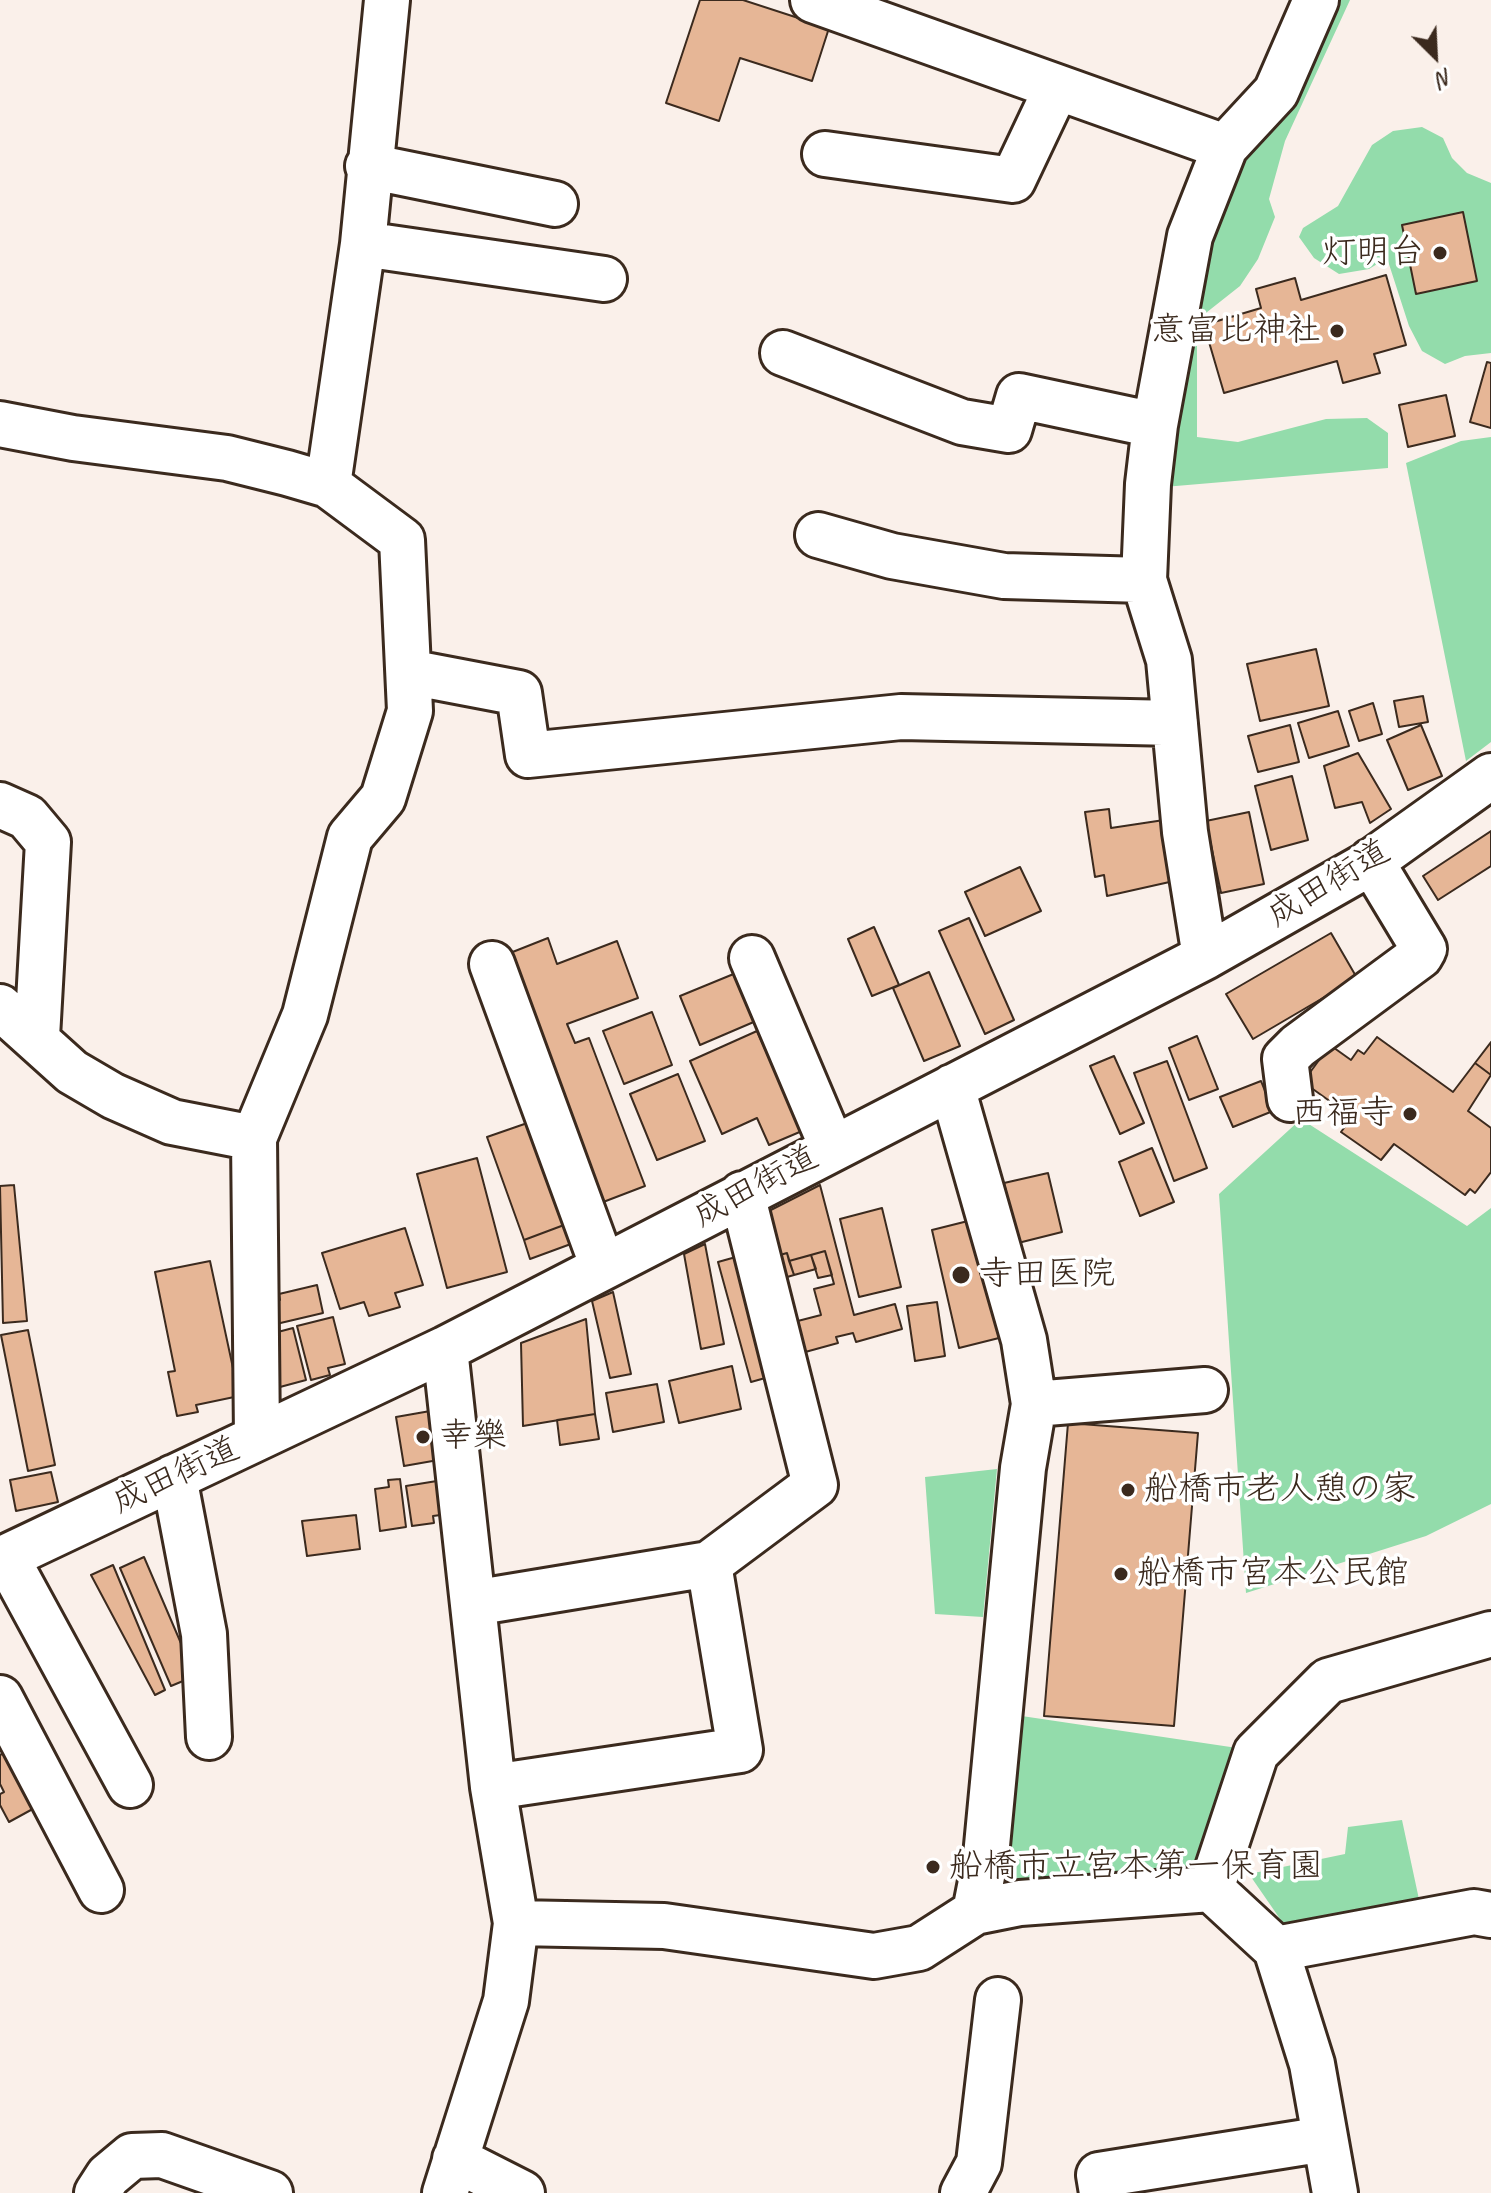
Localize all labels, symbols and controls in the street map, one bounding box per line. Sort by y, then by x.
north arrow [1395,16,1475,96]
text: N [1433,62,1457,93]
place label: 灯明台 [1322,233,1424,273]
marker: 灯明台 [1431,244,1449,262]
place label: 意富比神社 [1151,311,1321,351]
marker: 意富比神社 [1328,322,1346,340]
street label: 成田街道 [1260,831,1398,937]
place label: 西福寺 [1292,1094,1394,1134]
marker: 西福寺 [1401,1105,1419,1123]
street label: 成田街道 [686,1137,826,1237]
place label: 寺田医院 [979,1255,1115,1295]
marker: 寺田医院 [950,1264,972,1286]
place label: 幸樂 [439,1417,507,1457]
marker: 幸樂 [414,1428,432,1446]
street label: 成田街道 [106,1429,246,1523]
place label: 船橋市老人憩の家 [1144,1470,1416,1510]
marker: 船橋市老人憩の家 [1119,1481,1137,1499]
place label: 船橋市宮本公民館 [1137,1554,1409,1594]
marker: 船橋市宮本公民館 [1112,1565,1130,1583]
place label: 船橋市立宮本第一保育園 [949,1847,1323,1887]
marker: 船橋市立宮本第一保育園 [924,1858,942,1876]

